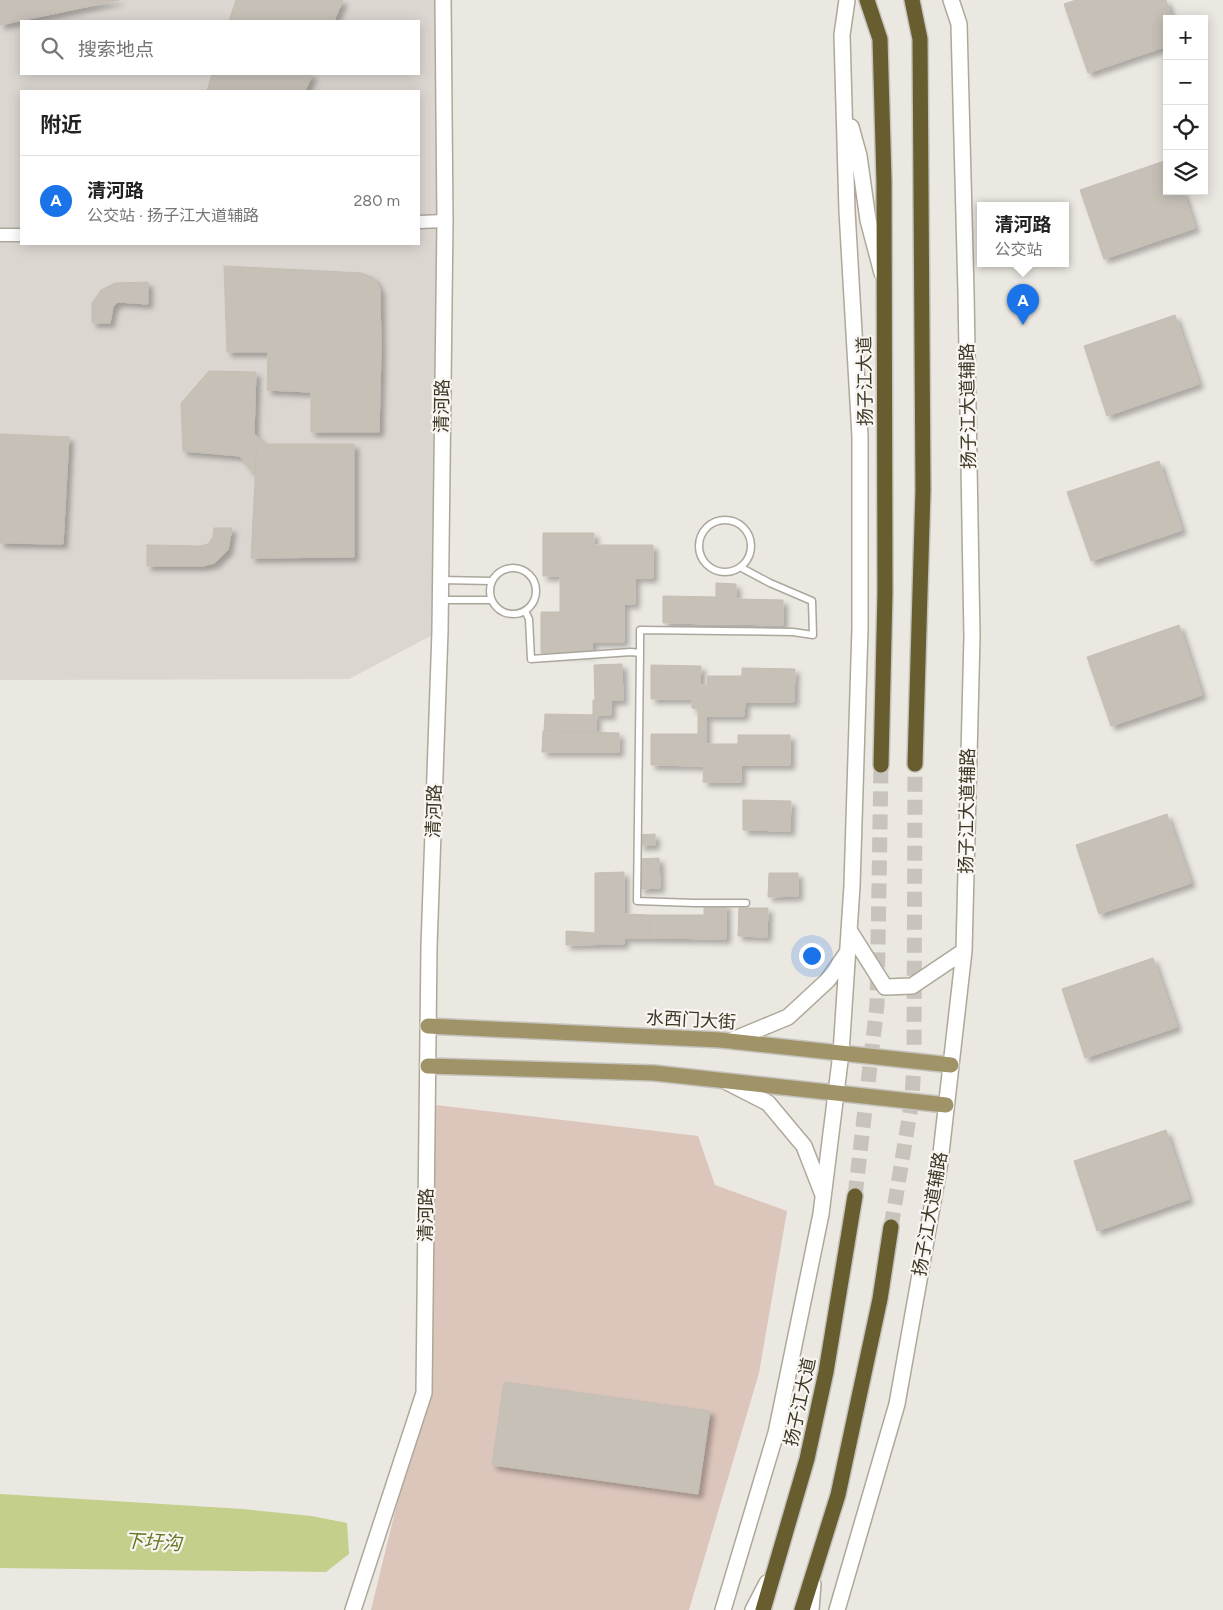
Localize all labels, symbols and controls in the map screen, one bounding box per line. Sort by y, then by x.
map controls [1163,15,1208,195]
button: + [1163,15,1208,60]
search box [20,20,420,75]
icon: search [38,34,66,62]
text: 搜索地点 [78,38,154,61]
button: − [1163,60,1208,105]
button: locate [1163,105,1208,150]
text: 附近 [40,112,82,137]
button: layers [1163,150,1208,195]
text: 清河路 [87,179,144,202]
text: A [50,191,62,210]
text: 280 m [353,191,400,210]
popup [977,202,1069,267]
text: 公交站 · 扬子江大道辅路 [87,206,259,225]
text: 清河路 [994,213,1052,236]
text: 公交站 [994,240,1043,259]
pin: A [1007,284,1039,325]
street label: 扬子江大道 [853,336,877,426]
street label: 扬子江大道辅路 [956,343,980,469]
street label: 清河路 [431,379,453,433]
street label: 扬子江大道辅路 [955,748,979,874]
street label: 清河路 [422,784,446,838]
your location [799,943,825,969]
street label: 水西门大街 [645,1007,737,1033]
street label: 扬子江大道辅路 [908,1150,952,1278]
street label: 清河路 [415,1188,437,1242]
street label: 扬子江大道 [780,1356,820,1448]
water label: 下圩沟 [124,1529,184,1555]

